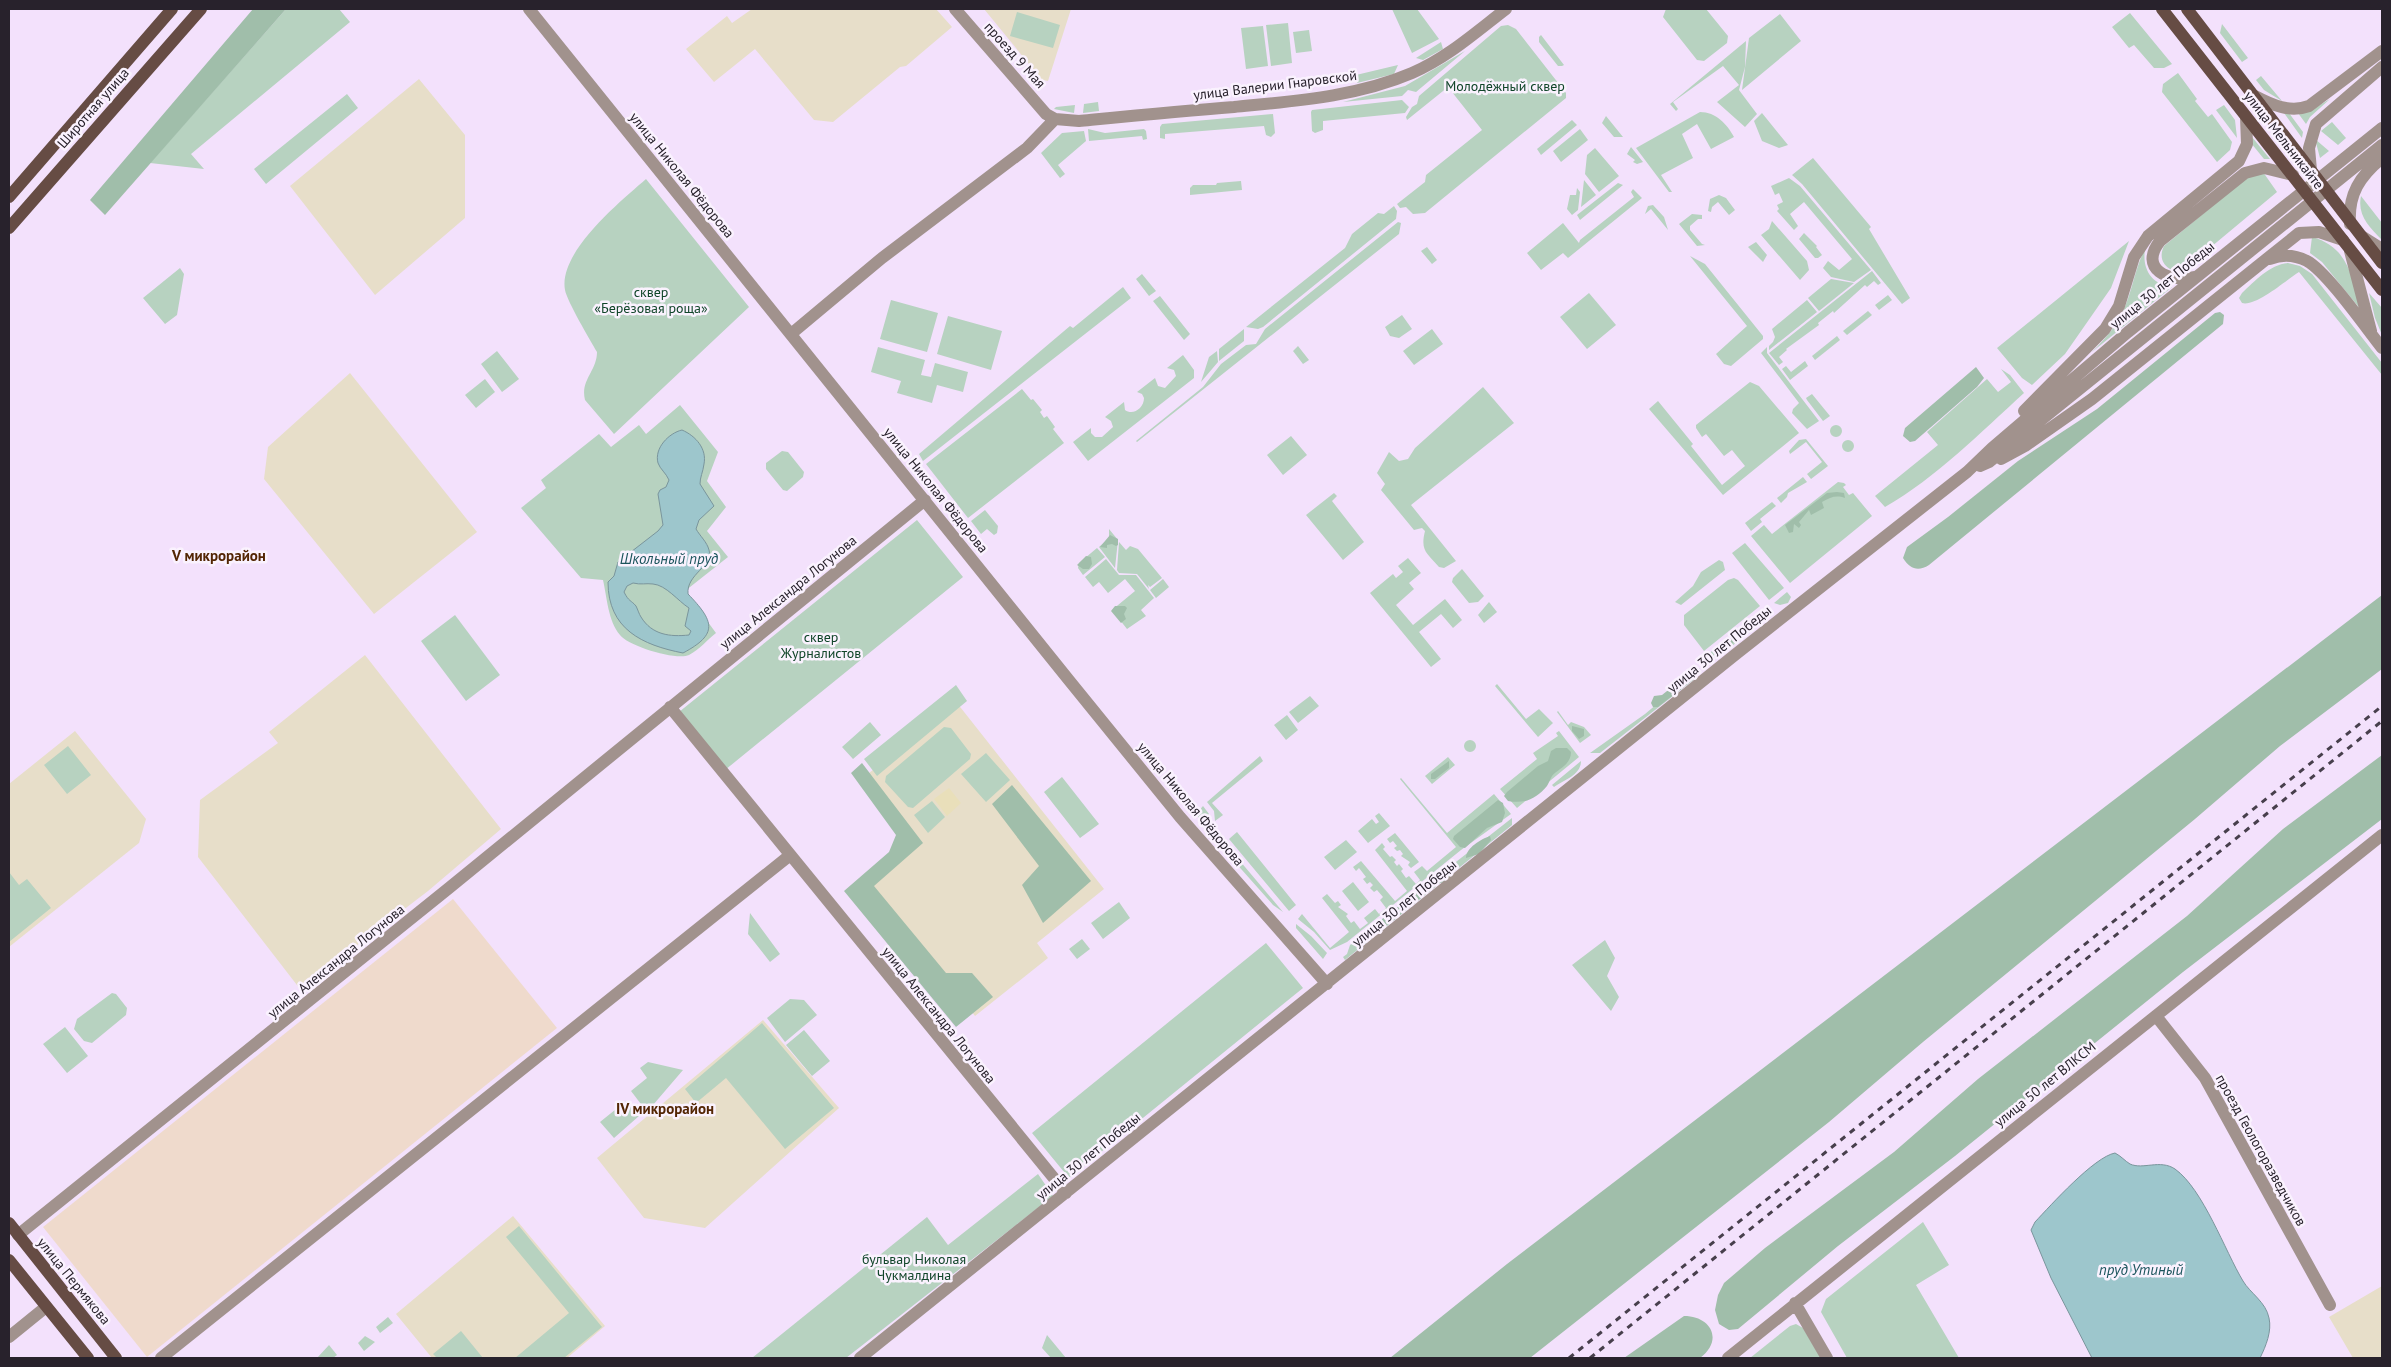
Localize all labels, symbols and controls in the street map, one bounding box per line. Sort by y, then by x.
street label: проезд 9 Мая [980,18,1050,92]
street label: Широтная улица [53,64,133,152]
street label: улица Валерии Гнаровской [1192,66,1358,104]
park label: Молодёжный сквер [1445,77,1565,95]
street label: улица Мельникайте [2240,87,2328,193]
street label: улица Николая Фёдорова [626,109,738,242]
street label: улица 30 лет Победы [2106,237,2218,333]
park label: сквер «Берёзовая роща» [594,283,708,317]
street label: улица Николая Фёдорова [880,424,992,557]
street label: улица Александра Логунова [716,531,860,653]
district label: V микрорайон [171,546,266,565]
water label: Школьный пруд [620,549,719,568]
street label: улица 30 лет Победы [1663,601,1775,697]
park label: сквер Журналистов [780,628,861,662]
street label: улица Николая Фёдорова [1134,738,1248,870]
street label: улица 30 лет Победы [1348,855,1460,951]
street label: улица Александра Логунова [264,900,408,1022]
street label: улица Александра Логунова [878,943,1000,1087]
street label: улица 50 лет ВЛКСМ [1991,1037,2099,1131]
street label: проезд Геологоразведчиков [2212,1071,2310,1229]
district label: IV микрорайон [616,1099,714,1118]
street label: улица 30 лет Победы [1032,1108,1144,1204]
street label: улица Пермякова [33,1234,115,1328]
park label: бульвар Николая Чукмалдина [862,1250,966,1284]
water label: пруд Утиный [2099,1260,2183,1279]

